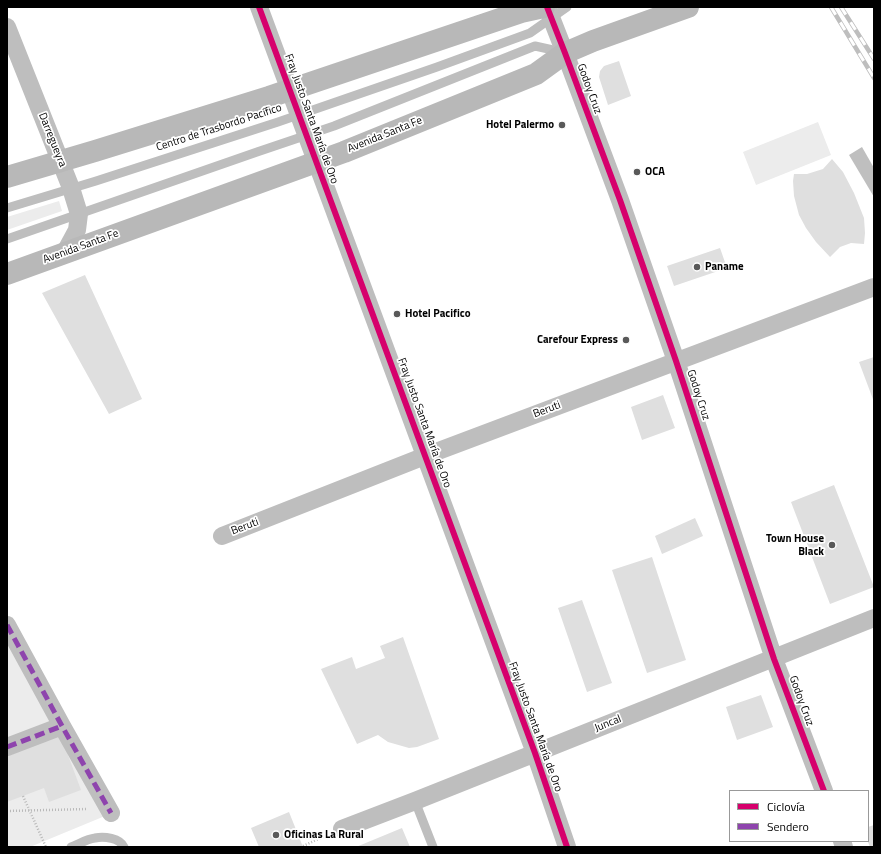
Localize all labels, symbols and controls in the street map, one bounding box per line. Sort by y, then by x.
street label: Fray Justo Santa María de Oro [281,52,341,186]
street label: Godoy Cruz [574,62,604,116]
street label: Centro de Trasbordo Pacífico [155,101,283,155]
street label: Darregueyra [35,111,69,169]
street label: Avenida Santa Fe [346,114,424,156]
place label: Hotel Palermo [486,118,554,132]
marker: Hotel Palermo [557,120,567,130]
place label: OCA [645,165,665,179]
marker: OCA [632,167,642,177]
street label: Avenida Santa Fe [41,227,121,267]
place label: Paname [705,260,744,274]
marker: Paname [692,262,702,272]
place label: Hotel Pacifico [405,307,471,321]
marker: Hotel Pacifico [392,309,402,319]
place label: Carefour Express [537,333,618,347]
marker: Carefour Express [621,335,631,345]
street label: Fray Justo Santa María de Oro [394,356,454,490]
street label: Godoy Cruz [684,368,712,422]
street label: Beruti [531,399,563,421]
street label: Beruti [229,516,261,538]
place label: Town House Black [766,532,824,558]
marker: Town House Black [827,540,837,550]
street label: Fray Justo Santa María de Oro [505,660,565,794]
street label: Godoy Cruz [786,674,816,728]
street label: Juncal [593,713,623,735]
legend [729,790,869,842]
text: Ciclovía [767,797,805,816]
text: Sendero [767,817,809,836]
place label: Oficinas La Rural [284,828,364,842]
marker: Oficinas La Rural [271,830,281,840]

